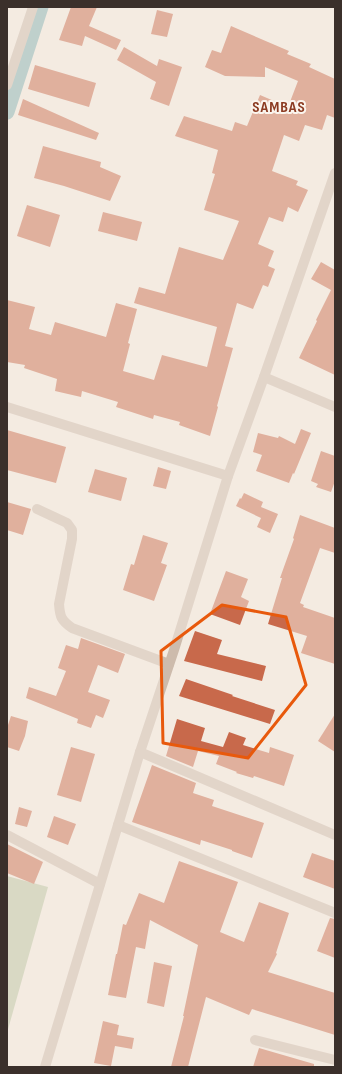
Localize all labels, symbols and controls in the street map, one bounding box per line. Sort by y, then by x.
district label: SAMBAS [252,98,306,117]

